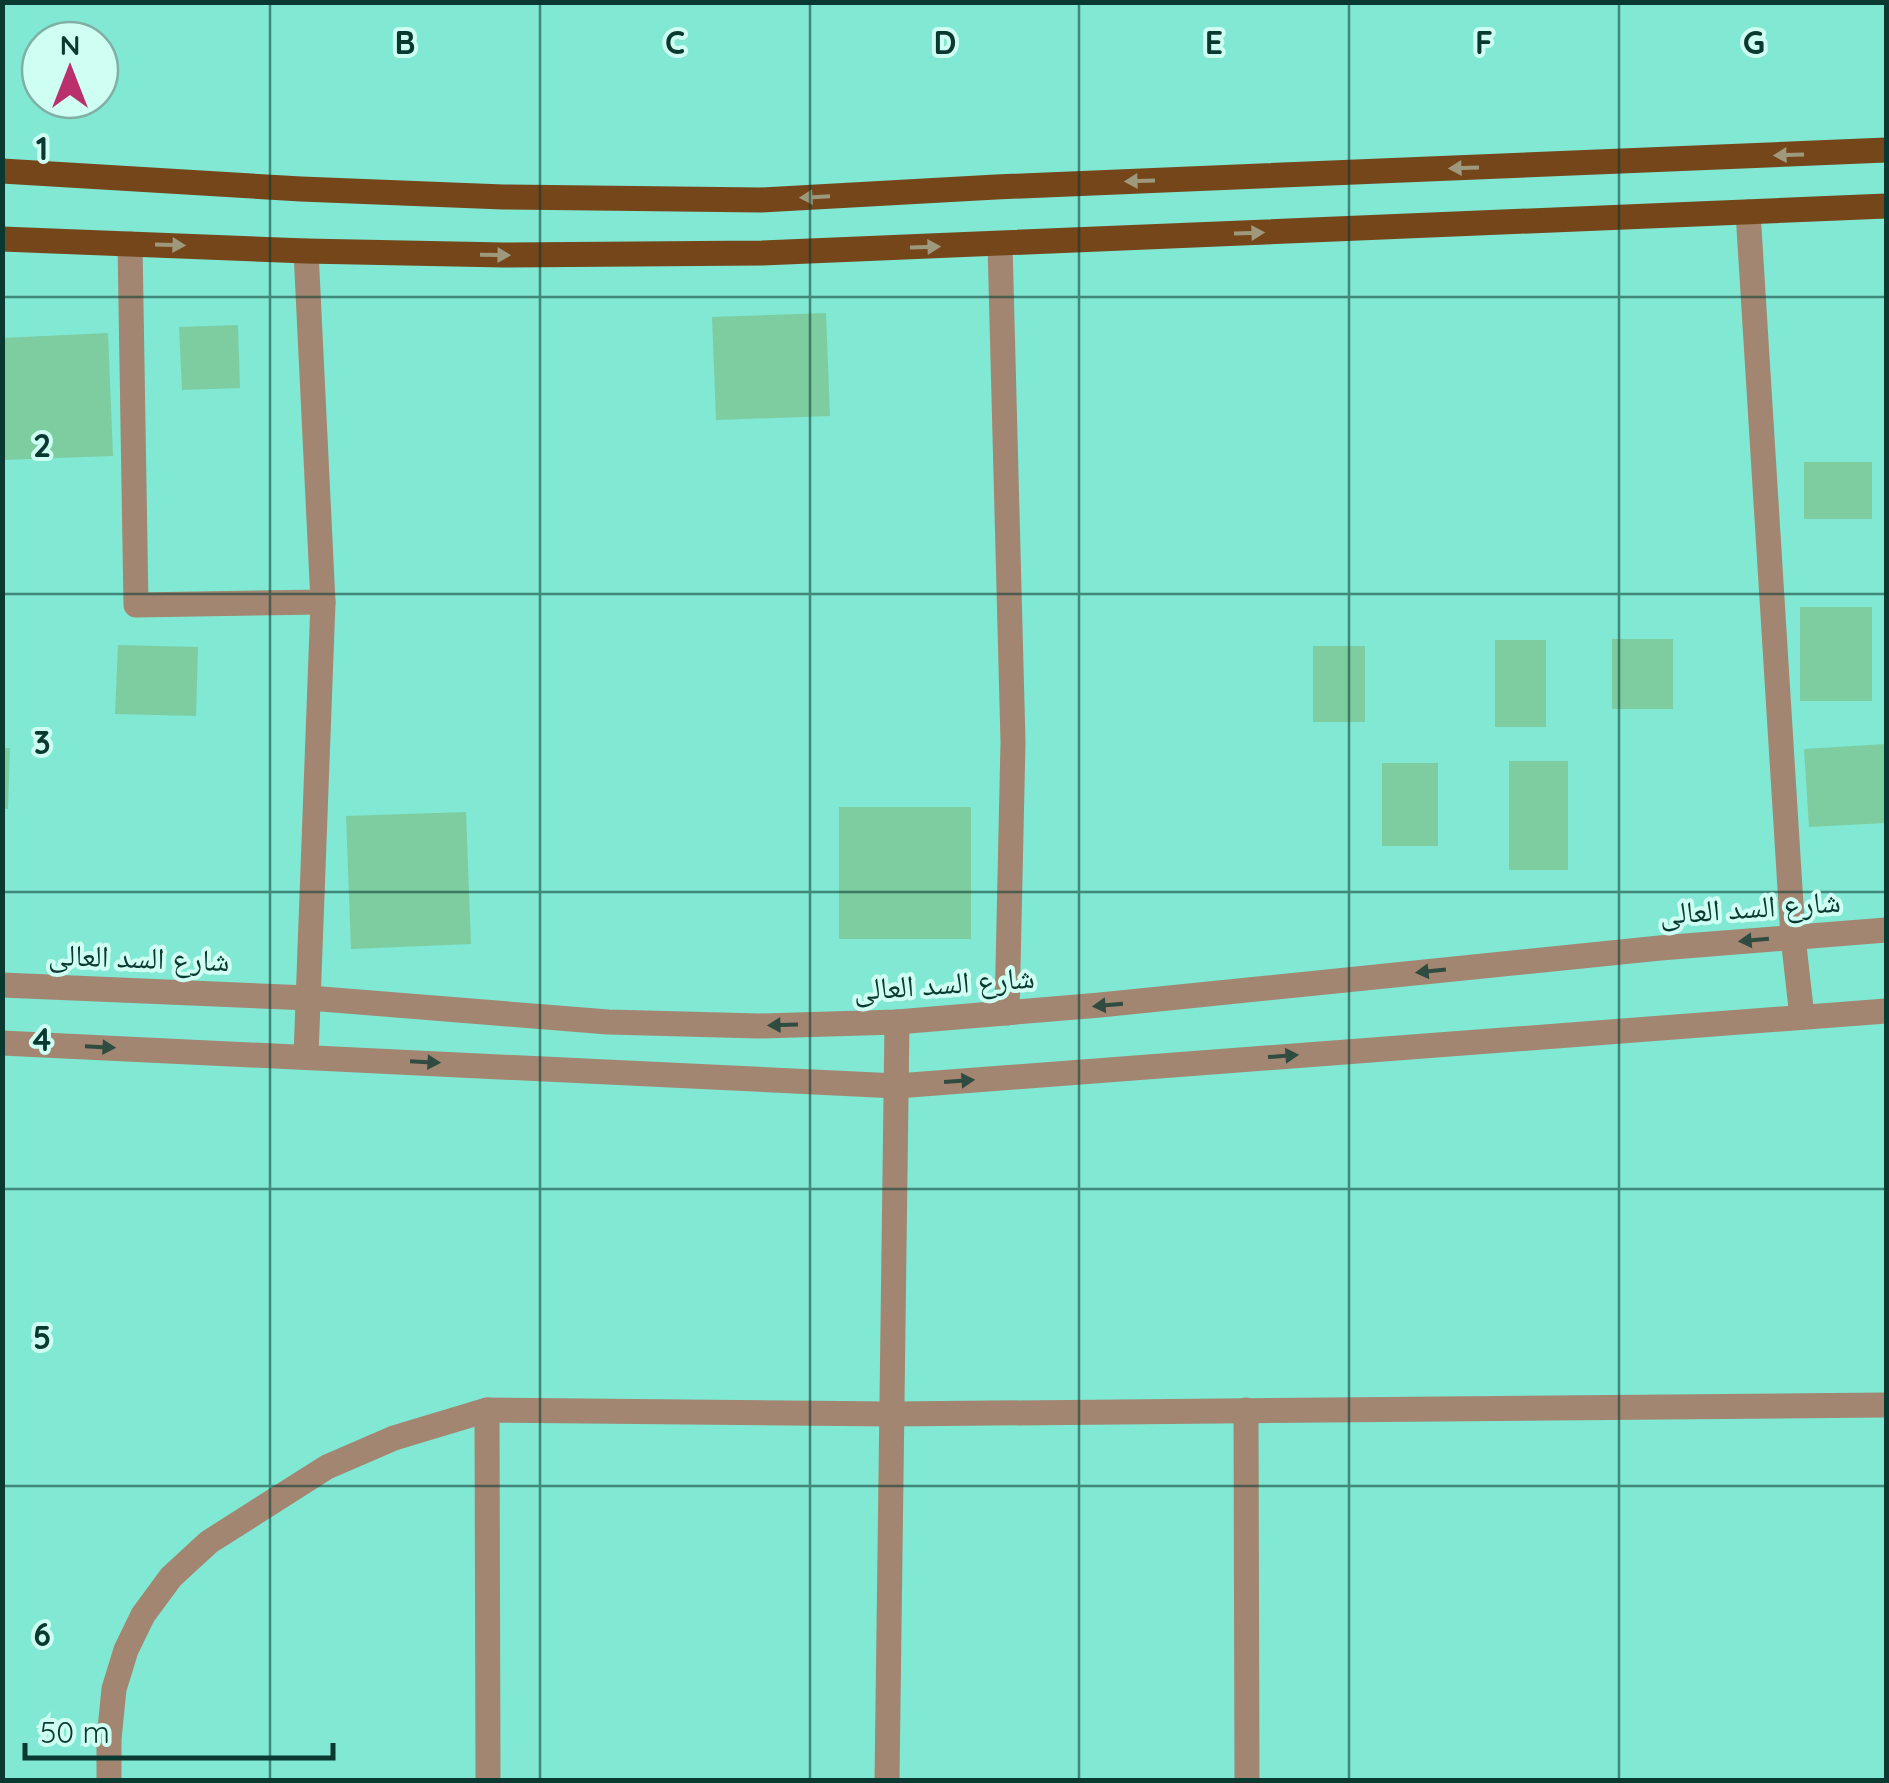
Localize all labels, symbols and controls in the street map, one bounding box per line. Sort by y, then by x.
north arrow [20,20,120,120]
text: B [395,22,415,62]
text: C [665,22,685,62]
text: D [934,22,956,62]
text: E [1205,22,1223,62]
text: F [1475,22,1493,62]
text: G [1743,22,1765,62]
text: N [60,27,80,62]
text: 1 [36,128,48,168]
one-way arrow [1773,147,1805,163]
one-way arrow [1448,160,1480,176]
one-way arrow [1123,173,1155,189]
one-way arrow [799,189,831,205]
one-way arrow [1234,225,1266,241]
one-way arrow [154,238,186,254]
one-way arrow [909,238,941,254]
one-way arrow [479,247,511,263]
text: 2 [33,425,51,465]
text: 3 [33,722,51,762]
street label: شارع السد العالى [1658,882,1842,933]
one-way arrow [1738,932,1770,948]
street label: شارع السد العالى [48,935,230,980]
street label: شارع السد العالى [852,958,1036,1009]
one-way arrow [1414,964,1446,980]
one-way arrow [1091,997,1123,1013]
one-way arrow [767,1018,799,1034]
text: 4 [33,1019,52,1059]
one-way arrow [84,1039,116,1055]
one-way arrow [1267,1048,1299,1064]
one-way arrow [409,1054,441,1070]
one-way arrow [943,1073,975,1089]
text: 5 [33,1317,51,1357]
text: 6 [33,1614,51,1654]
scale bar [25,1698,332,1760]
text: 50 m [40,1713,110,1751]

